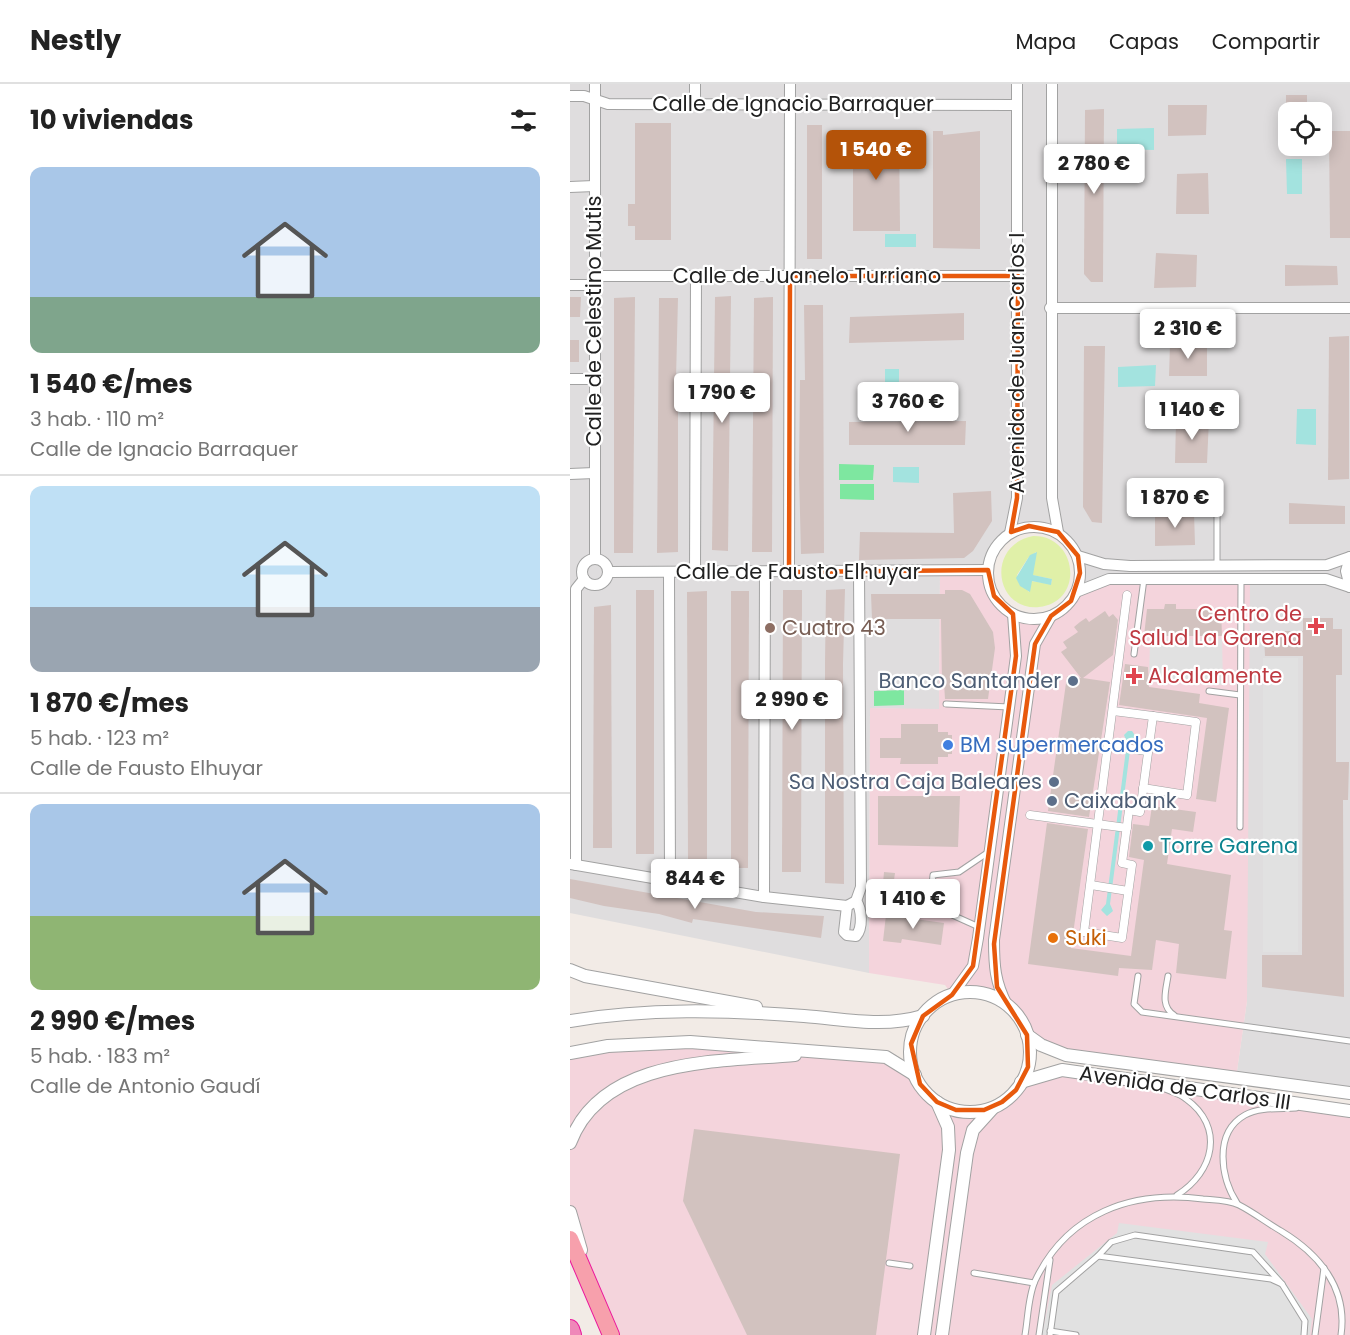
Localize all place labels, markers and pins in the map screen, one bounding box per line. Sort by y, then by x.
pin: 1 540 € [821,130,931,181]
pin: 2 780 € [1039,144,1149,195]
pin: 2 310 € [1133,309,1243,360]
pin: 1 790 € [667,373,777,424]
pin: 3 760 € [853,382,963,433]
pin: 1 140 € [1137,390,1247,441]
pin: 1 870 € [1120,478,1230,529]
place label: Centro de Salud La Garena [1129,599,1302,652]
place label: Cuatro 43 [782,613,886,642]
marker: Centro de Salud La Garena [1307,617,1325,635]
marker: Cuatro 43 [763,621,777,635]
place label: Alcalamente [1148,661,1282,690]
place label: Banco Santander [878,666,1061,695]
marker: Alcalamente [1125,667,1143,685]
marker: Banco Santander [1066,674,1080,688]
pin: 2 990 € [737,680,847,731]
place label: BM supermercados [960,730,1164,759]
marker: BM supermercados [941,738,955,752]
place label: Sa Nostra Caja Baleares [789,767,1042,796]
marker: Sa Nostra Caja Baleares [1047,775,1061,789]
place label: Caixabank [1064,786,1177,815]
marker: Caixabank [1045,794,1059,808]
place label: Torre Garena [1160,831,1298,860]
marker: Torre Garena [1141,839,1155,853]
pin: 844 € [653,859,737,910]
pin: 1 410 € [858,879,968,930]
place label: Suki [1065,923,1107,952]
marker: Suki [1046,931,1060,945]

